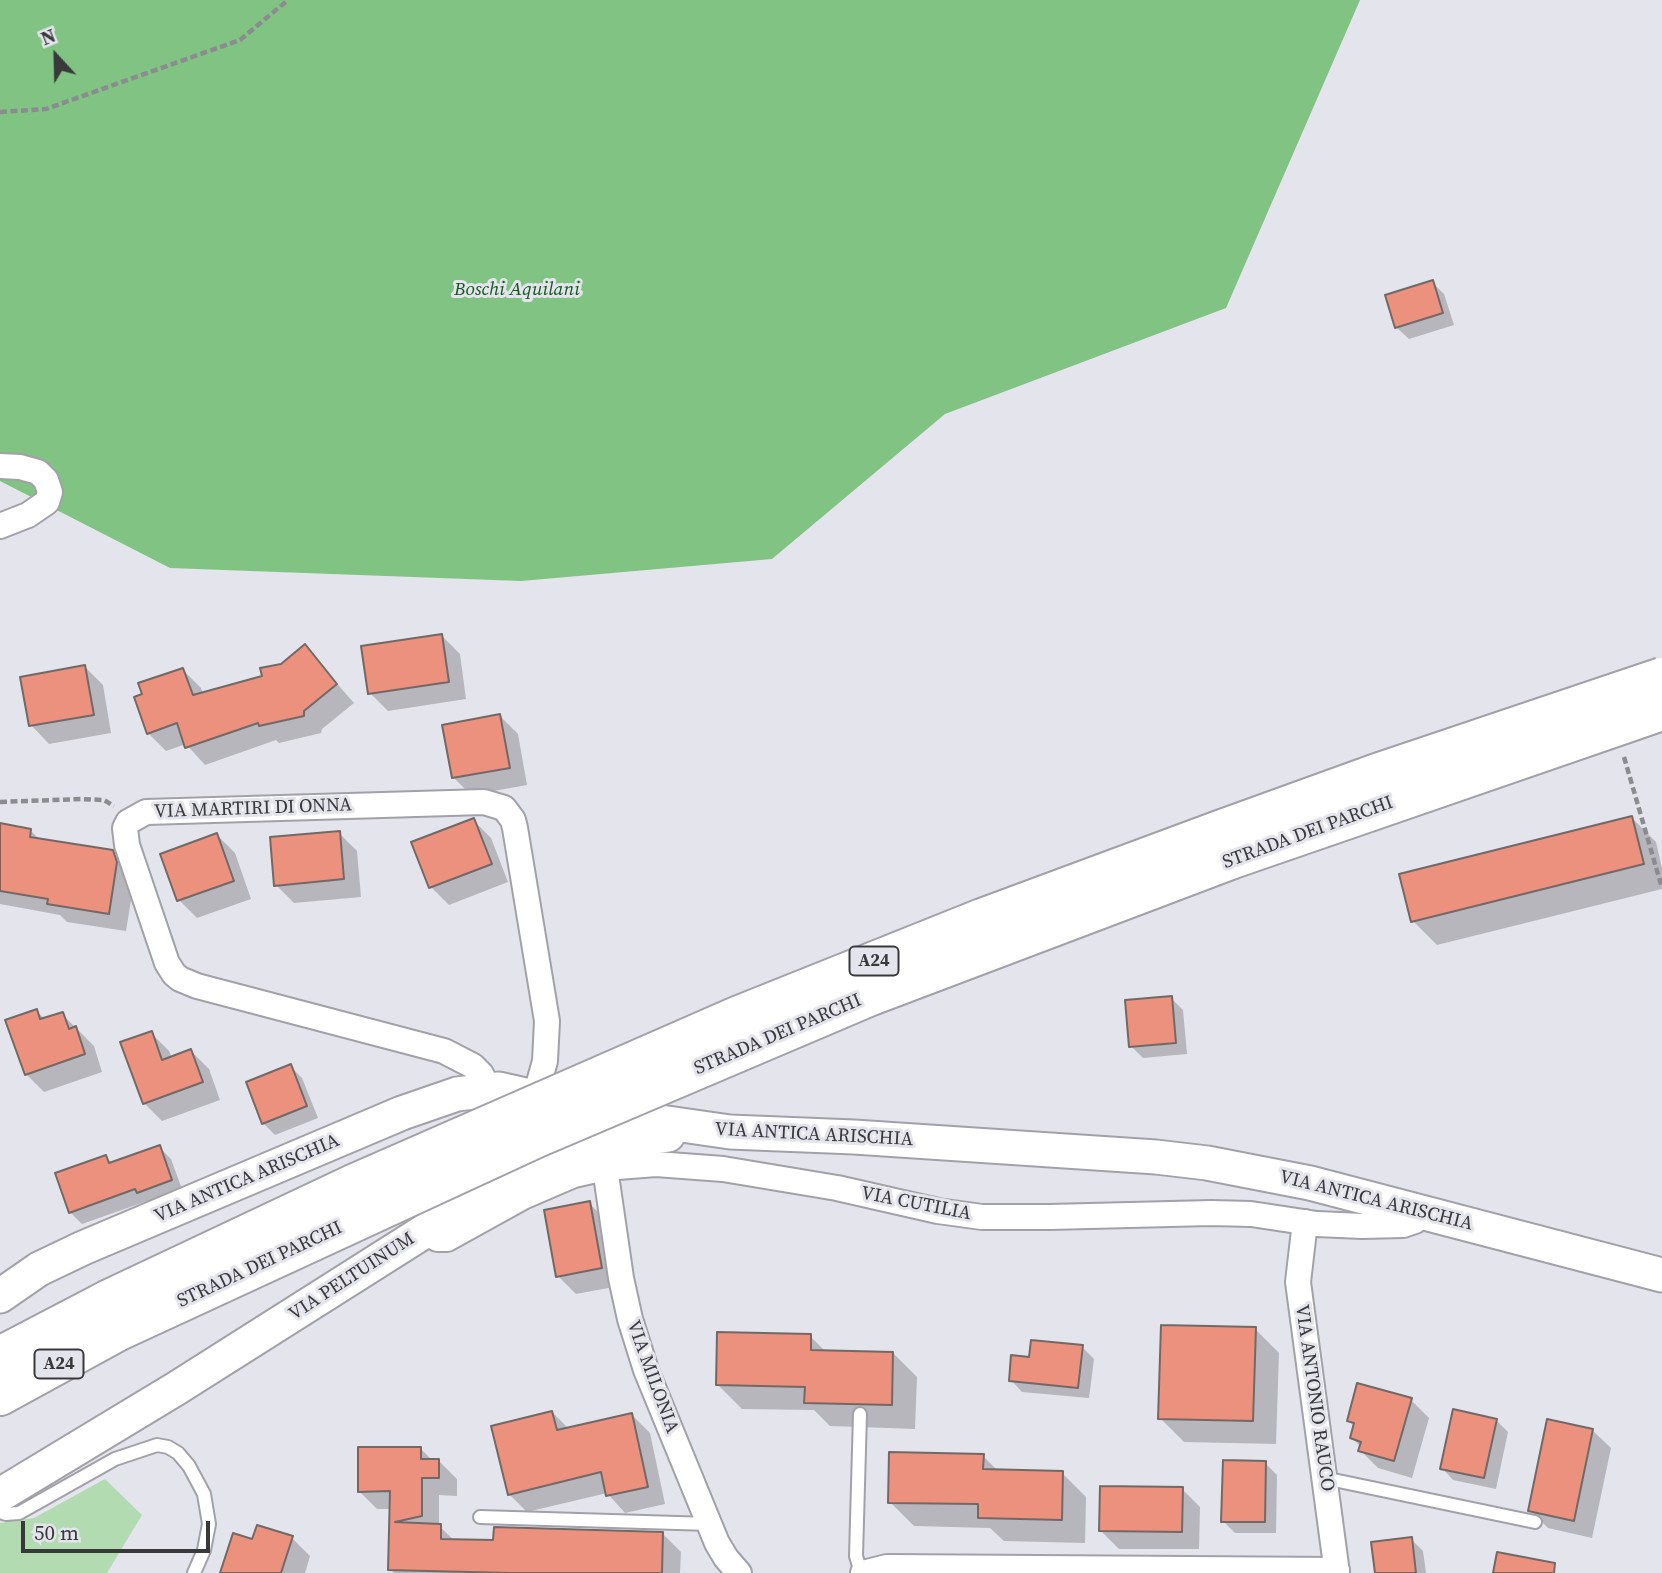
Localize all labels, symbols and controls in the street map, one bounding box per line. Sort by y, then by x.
north arrow [21,21,91,91]
text: N [37,22,59,51]
park label: Boschi Aquilani [454,279,580,301]
street label: STRADA DEI PARCHI [1220,792,1396,874]
street label: VIA MARTIRI DI ONNA [154,794,352,824]
road number: A24 [850,946,898,976]
street label: STRADA DEI PARCHI [691,989,865,1081]
street label: VIA ANTICA ARISCHIA [714,1118,914,1152]
street label: VIA ANTICA ARISCHIA [151,1130,343,1228]
street label: VIA ANTICA ARISCHIA [1277,1166,1475,1236]
street label: VIA CUTILIA [859,1182,973,1226]
street label: STRADA DEI PARCHI [174,1217,346,1313]
street label: VIA PELTUINUM [285,1228,419,1326]
street label: VIA ANTONIO RAUCO [1290,1303,1338,1493]
street label: VIA MILONIA [621,1317,683,1437]
road number: A24 [34,1350,84,1378]
scale bar [24,1506,214,1550]
text: 50 m [34,1518,79,1547]

